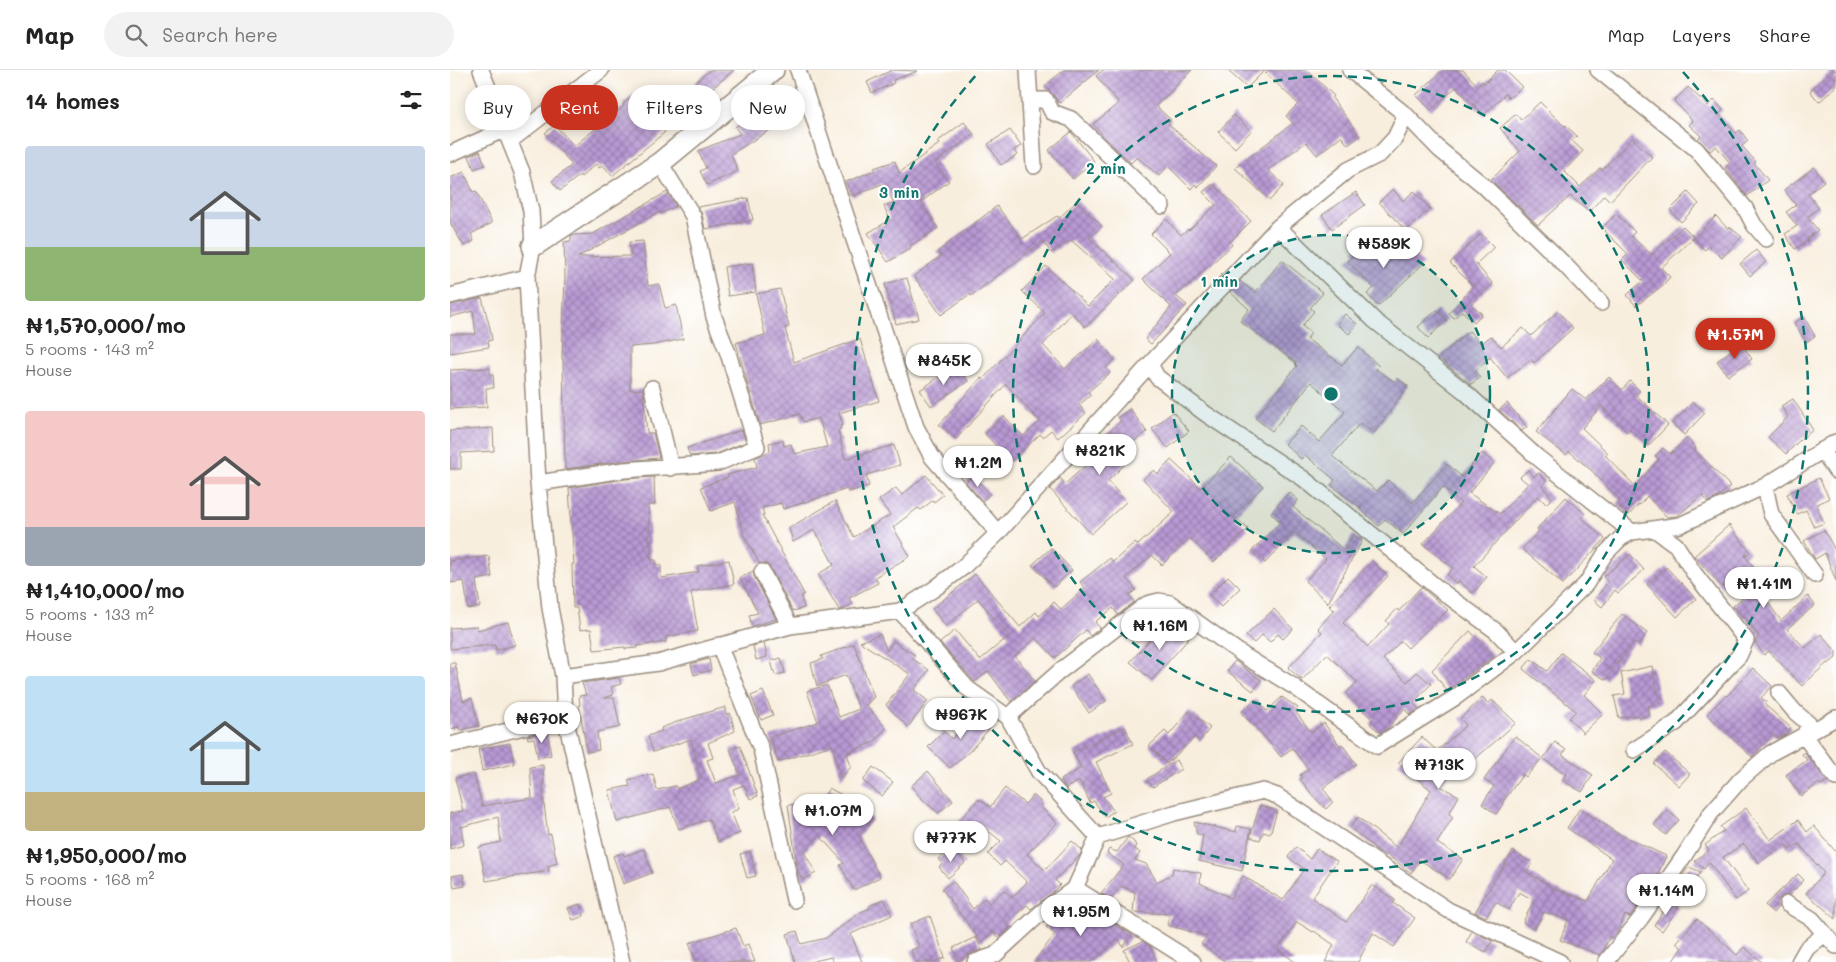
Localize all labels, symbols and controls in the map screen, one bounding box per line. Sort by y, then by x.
search box [104,12,454,57]
text: Map [25,19,74,50]
icon: search [122,21,150,49]
text: Search here [162,22,278,47]
text: Map [1608,23,1644,47]
text: Layers [1672,23,1731,47]
text: Share [1759,23,1811,47]
chip: Buy [465,85,531,130]
chip: Rent [541,85,618,130]
chip: Filters [628,85,721,130]
chip: New [731,85,805,130]
icon: filters [397,86,425,114]
text: 14 homes [25,87,120,114]
text: 2 min [1086,158,1126,178]
icon: home [180,178,270,268]
text: 3 min [879,182,919,202]
pin: ₦589K [1349,226,1419,269]
text: ₦589K [1357,232,1411,253]
text: 1 min [1200,271,1238,291]
text: ₦1,570,000/mo [25,311,186,338]
pin: ₦1.57M [1694,318,1776,360]
text: ₦1.57M [1706,323,1764,344]
text: 5 rooms · 143 m² [25,338,154,359]
pin: ₦845K [909,344,979,386]
text: ₦845K [917,349,971,370]
text: House [25,359,72,380]
centre of rings [1322,385,1340,403]
pin: ₦821K [1065,434,1135,476]
text: ₦821K [1075,439,1125,460]
icon: home [180,443,270,533]
pin: ₦1.2M [943,446,1013,488]
text: ₦1.2M [954,451,1002,472]
pin: ₦1.41M [1723,566,1805,609]
text: ₦1.41M [1736,572,1792,593]
text: ₦1,410,000/mo [25,576,184,603]
text: 5 rooms · 133 m² [25,603,154,624]
pin: ₦1.16M [1119,608,1201,651]
text: ₦1.16M [1132,614,1188,635]
text: House [25,624,72,645]
pin: ₦967K [926,698,996,740]
pin: ₦670K [507,702,577,744]
text: ₦967K [934,703,988,724]
text: ₦670K [515,707,569,728]
icon: home [180,708,270,798]
pin: ₦713K [1404,748,1474,790]
text: ₦713K [1414,753,1464,774]
pin: ₦1.07M [792,794,874,836]
text: ₦1.07M [804,799,862,820]
pin: ₦777K [916,820,986,863]
text: ₦777K [925,826,977,847]
text: ₦1,950,000/mo [25,841,187,868]
text: 5 rooms · 168 m² [25,868,155,889]
pin: ₦1.14M [1625,874,1707,916]
text: ₦1.14M [1638,879,1694,900]
text: House [25,889,72,910]
pin: ₦1.95M [1040,894,1122,937]
text: ₦1.95M [1052,900,1110,921]

